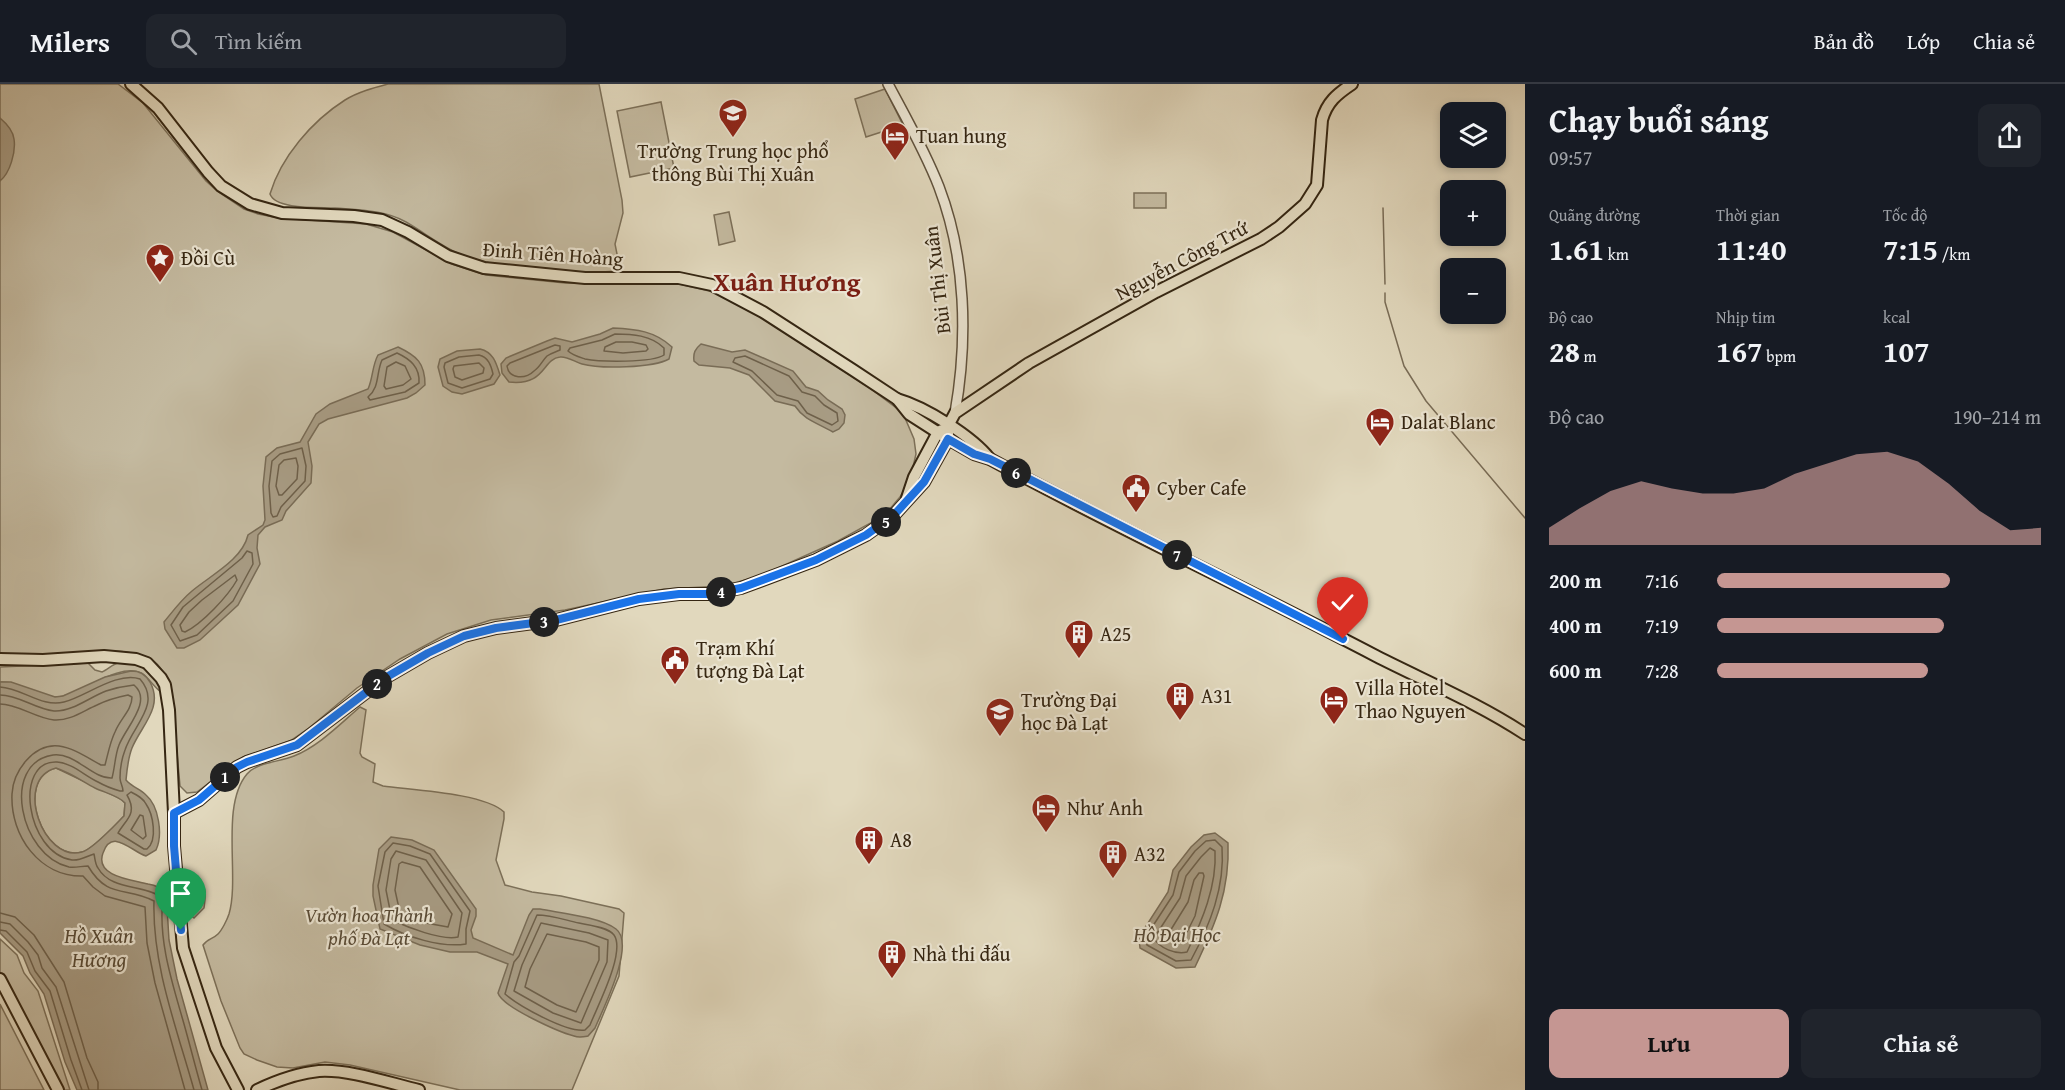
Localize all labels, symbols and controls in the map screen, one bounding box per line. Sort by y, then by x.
search box [146,14,566,68]
text: Milers [30,21,110,62]
icon: search [167,25,200,58]
text: Tìm kiếm [215,25,302,57]
text: Bản đồ [1814,26,1874,57]
text: Lớp [1907,26,1940,57]
text: Chia sẻ [1973,26,2035,57]
text: Chạy buổi sáng [1549,96,1768,144]
school or university icon: Trường Trung học phổ thông Bùi Thị Xuân [717,97,749,139]
map controls [1440,102,1506,324]
button: layers [1440,102,1506,168]
button: share [1978,104,2041,167]
hotel icon: Tuan hung [879,120,911,162]
place label: Tuan hung [916,121,1006,150]
place label: Trường Trung học phổ thông Bùi Thị Xuân [637,136,829,188]
text: 09:57 [1549,143,1592,172]
button: + [1440,180,1506,246]
text: Quãng đường [1549,203,1640,227]
text: Thời gian [1716,203,1780,227]
text: Tốc độ [1883,203,1927,227]
street label: Nguyễn Công Trứ [1110,212,1254,307]
street label: Bùi Thị Xuân [915,224,958,336]
text: 1.61 [1549,227,1604,271]
text: 11:40 [1716,227,1787,271]
text: 7:15 [1883,227,1938,271]
street label: Đinh Tiên Hoàng [482,234,624,273]
place icon: Đồi Cù [144,242,176,284]
text: km [1604,242,1629,266]
text: /km [1938,242,1970,266]
place label: Đồi Cù [181,243,235,272]
button: − [1440,258,1506,324]
district label: Xuân Hương [714,262,861,301]
text: Độ cao [1549,305,1593,329]
text: Nhịp tim [1716,305,1775,329]
text: kcal [1883,305,1910,329]
text: 28 [1549,329,1580,373]
text: 167 [1716,329,1763,373]
text: 107 [1883,329,1930,373]
text: m [1580,344,1597,368]
text: bpm [1763,344,1796,368]
text: Độ cao [1549,402,1604,431]
text: 190–214 m [1953,402,2041,431]
hotel icon: Dalat Blanc [1364,406,1396,448]
place label: Dalat Blanc [1401,407,1496,436]
pin: 6 [1001,458,1031,488]
text: 6 [1012,461,1020,485]
public building icon: Cyber Cafe [1120,472,1152,514]
place label: Cyber Cafe [1157,473,1246,502]
pin: 5 [871,507,901,537]
text: 5 [882,510,890,534]
pin: 7 [1162,540,1192,570]
text: 7 [1173,543,1181,567]
text: 200 m [1549,566,1602,595]
text: 7:16 [1645,566,1679,595]
pin: 4 [706,577,736,607]
pin [1317,577,1368,639]
text: 4 [717,580,725,604]
icon: check [1326,586,1359,619]
pin: 3 [529,607,559,637]
text: 3 [540,610,548,634]
text: 400 m [1549,611,1602,640]
text: 7:19 [1645,611,1679,640]
building icon: A25 [1063,618,1095,660]
place label: A25 [1100,619,1131,648]
place label: Trạm Khí tượng Đà Lạt [696,633,805,685]
public building icon: Trạm Khí tượng Đà Lạt [659,644,691,686]
text: 600 m [1549,656,1602,685]
text: 7:28 [1645,656,1679,685]
pin: 2 [362,669,392,699]
text: 2 [373,672,381,696]
place label: Villa Hotel Thao Nguyen [1355,673,1466,725]
building icon: A31 [1164,680,1196,722]
place label: A31 [1201,681,1232,710]
hotel icon: Villa Hotel Thao Nguyen [1318,684,1350,726]
place label: Trường Đại học Đà Lạt [1021,685,1117,737]
school or university icon: Trường Đại học Đà Lạt [984,696,1016,738]
pin: 1 [210,762,240,792]
text: 1 [221,765,229,789]
hotel icon: Như Anh [1030,792,1062,834]
place label: Như Anh [1067,793,1143,822]
building icon: A8 [853,824,885,866]
place label: A8 [890,825,912,854]
building icon: A32 [1097,838,1129,880]
place label: A32 [1134,839,1165,868]
pin [155,868,206,930]
icon: arrive [164,877,197,910]
park label: Vườn hoa Thành phố Đà Lạt [305,900,433,952]
water label: Hồ Đại Học [1132,919,1221,950]
water label: Hồ Xuân Hương [63,920,134,975]
building icon: Nhà thi đấu [876,938,908,980]
place label: Nhà thi đấu [913,939,1011,968]
button: Lưu [1549,1009,1789,1078]
button: Chia sẻ [1801,1009,2041,1078]

